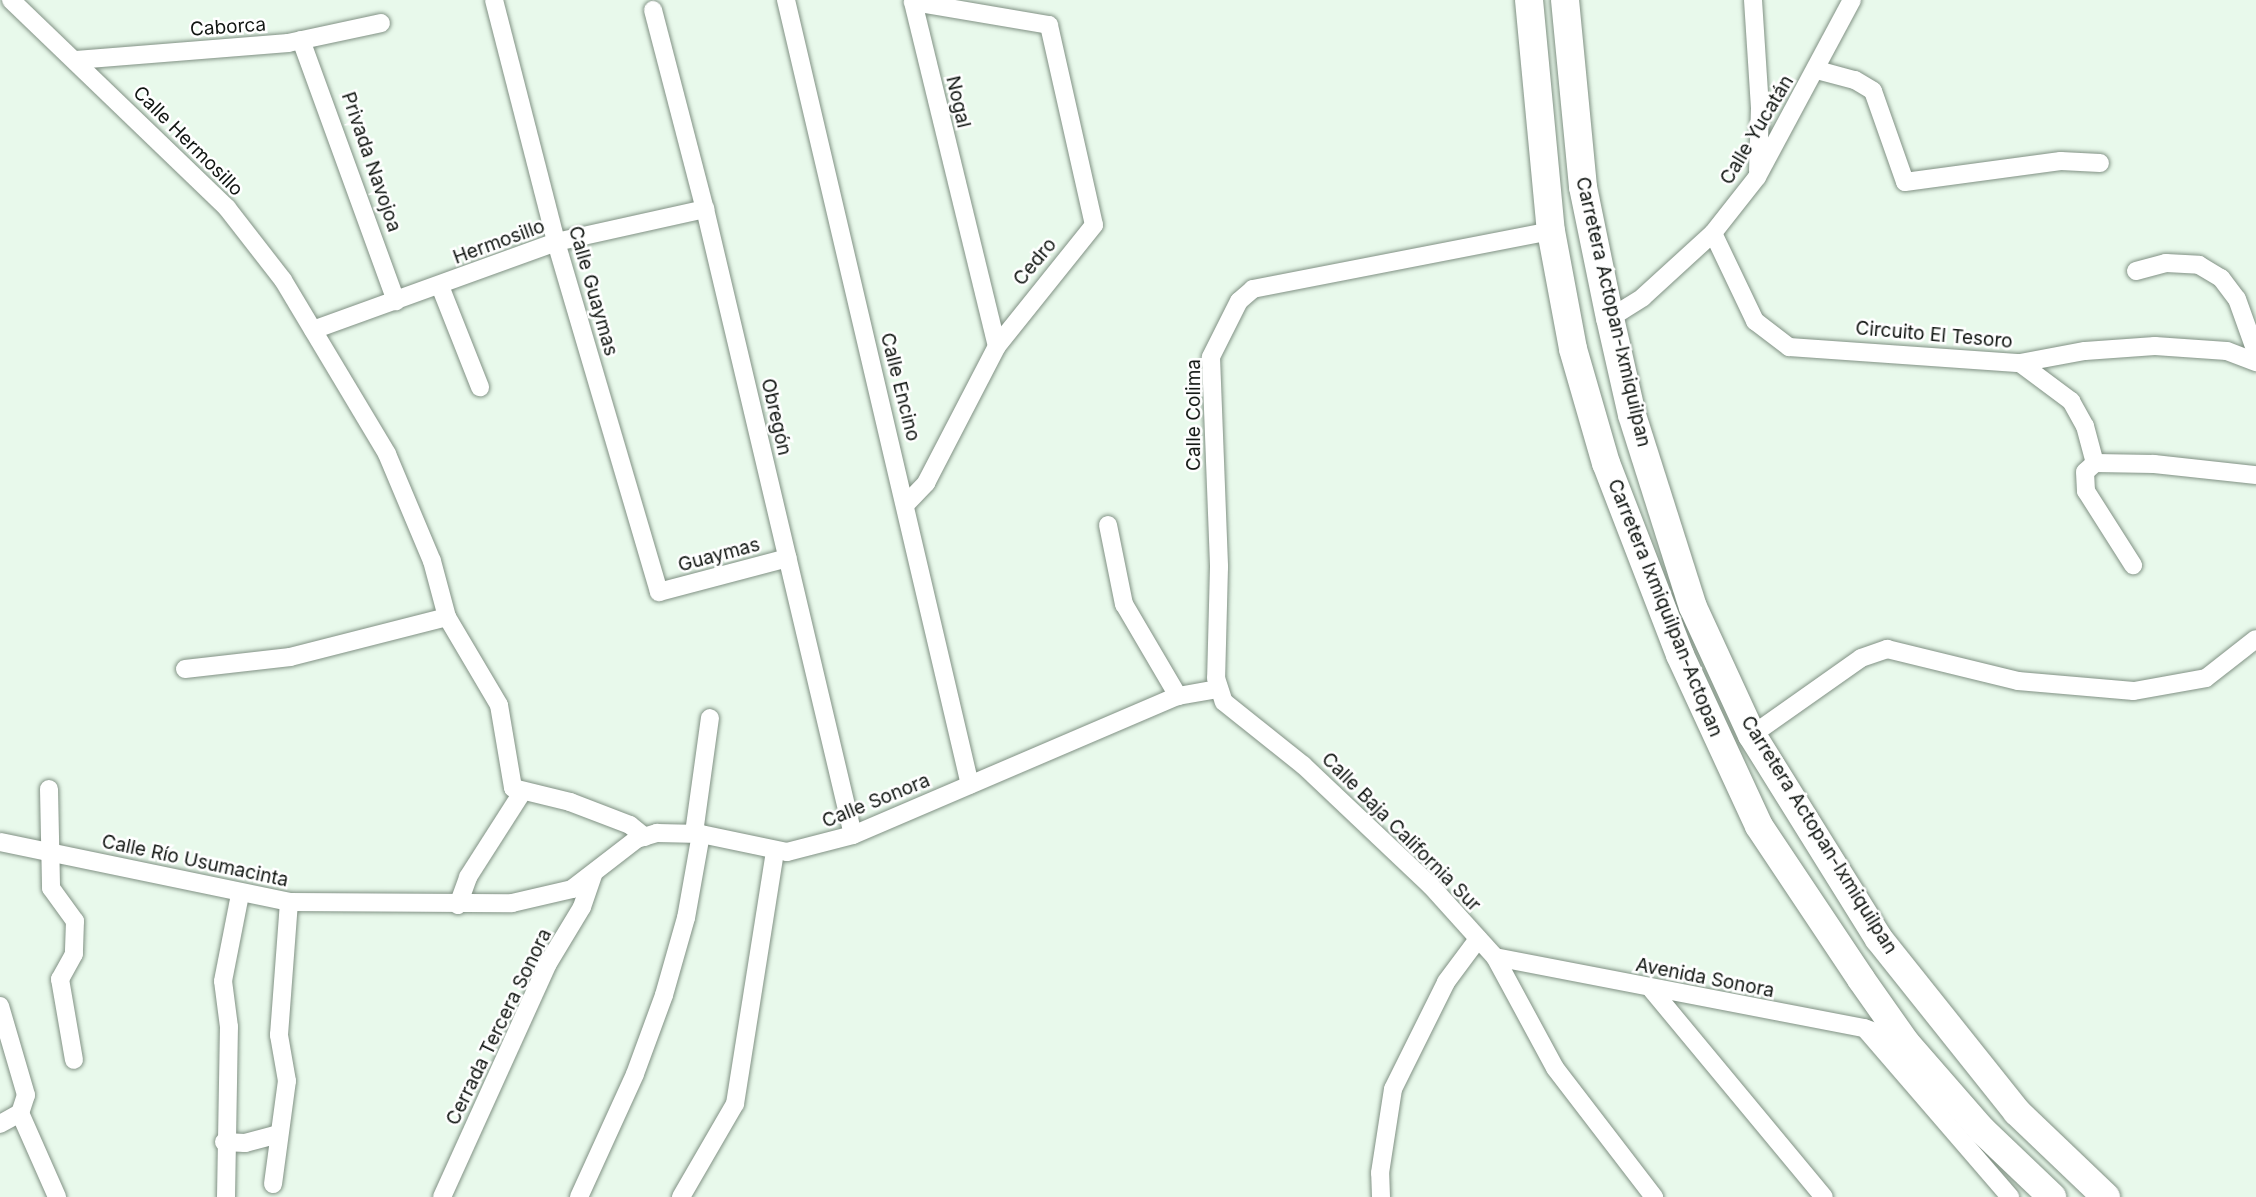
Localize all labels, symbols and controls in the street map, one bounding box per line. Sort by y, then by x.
street label: Caborca [189,13,267,41]
street label: Calle Yucatán [1715,71,1799,189]
street label: Nogal [941,74,975,130]
street label: Calle Hermosillo [128,81,248,201]
street label: Privada Navojoa [336,89,406,235]
street label: Carretera Actopan-Ixmiquilpan [1571,175,1655,449]
street label: Hermosillo [450,215,548,269]
street label: Calle Guaymas [564,223,622,359]
street label: Cedro [1009,234,1061,290]
street label: Circuito El Tesoro [1854,317,2014,353]
street label: Calle Encino [876,330,924,444]
street label: Calle Colima [1183,359,1205,471]
street label: Obregón [756,376,796,458]
street label: Carretera Ixmiquilpan-Actopan [1603,476,1727,740]
street label: Guaymas [676,533,762,577]
street label: Carretera Actopan-Ixmiquilpan [1736,712,1902,958]
street label: Calle Baja California Sur [1317,748,1485,916]
street label: Calle Sonora [819,769,933,833]
street label: Calle Río Usumacinta [100,830,290,892]
street label: Cerrada Tercera Sonora [441,925,557,1129]
street label: Avenida Sonora [1634,953,1776,1003]

